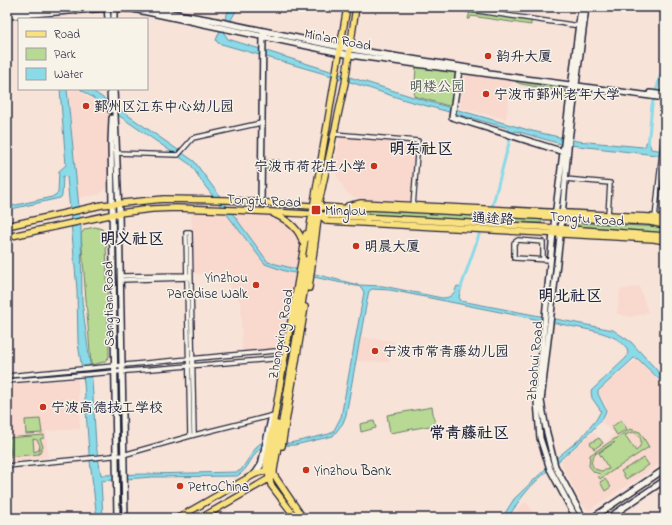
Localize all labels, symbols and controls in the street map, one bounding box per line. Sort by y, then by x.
legend [18,18,148,90]
street label: Min'an Road [302,24,373,57]
text: Road [54,26,80,44]
text: Park [54,46,76,64]
place label: 韵升大厦 [496,47,552,68]
marker: 韵升大厦 [483,51,493,61]
text: Water [54,66,83,84]
park label: 明楼公园 [409,77,465,98]
place label: 宁波市鄞州老年大学 [494,85,620,106]
marker: 宁波市鄞州老年大学 [481,89,491,99]
place label: 鄞州区江东中心幼儿园 [94,97,234,118]
marker: 鄞州区江东中心幼儿园 [81,101,91,111]
district label: 明东社区 [389,138,453,162]
place label: 宁波市荷花庄小学 [254,157,366,178]
marker: 宁波市荷花庄小学 [369,161,379,171]
street label: Tongtu Road [226,189,302,215]
place label: Minglou [325,201,366,223]
marker: Minglou [310,204,322,216]
street label: Tongtu Road [549,206,625,234]
street label: 通途路 [471,208,514,231]
district label: 明义社区 [100,228,164,252]
place label: 明晨大厦 [364,237,420,258]
marker: 明晨大厦 [351,241,361,251]
street label: Sangtian Road [98,261,122,347]
place label: Yinzhou Paradise Walk [167,268,249,305]
marker: Yinzhou Paradise Walk [251,280,261,290]
district label: 明北社区 [538,285,602,309]
street label: Zhongxing Road [263,287,301,381]
street label: Zhaohui Road [522,320,549,402]
place label: 宁波市常青藤幼儿园 [383,342,509,363]
marker: 宁波市常青藤幼儿园 [370,346,380,356]
place label: 宁波高德技工学校 [51,398,163,419]
marker: 宁波高德技工学校 [38,402,48,412]
district label: 常青藤社区 [429,422,509,446]
place label: Yinzhou Bank [314,461,392,482]
marker: Yinzhou Bank [301,465,311,475]
place label: PetroChina [188,477,249,498]
marker: PetroChina [175,481,185,491]

